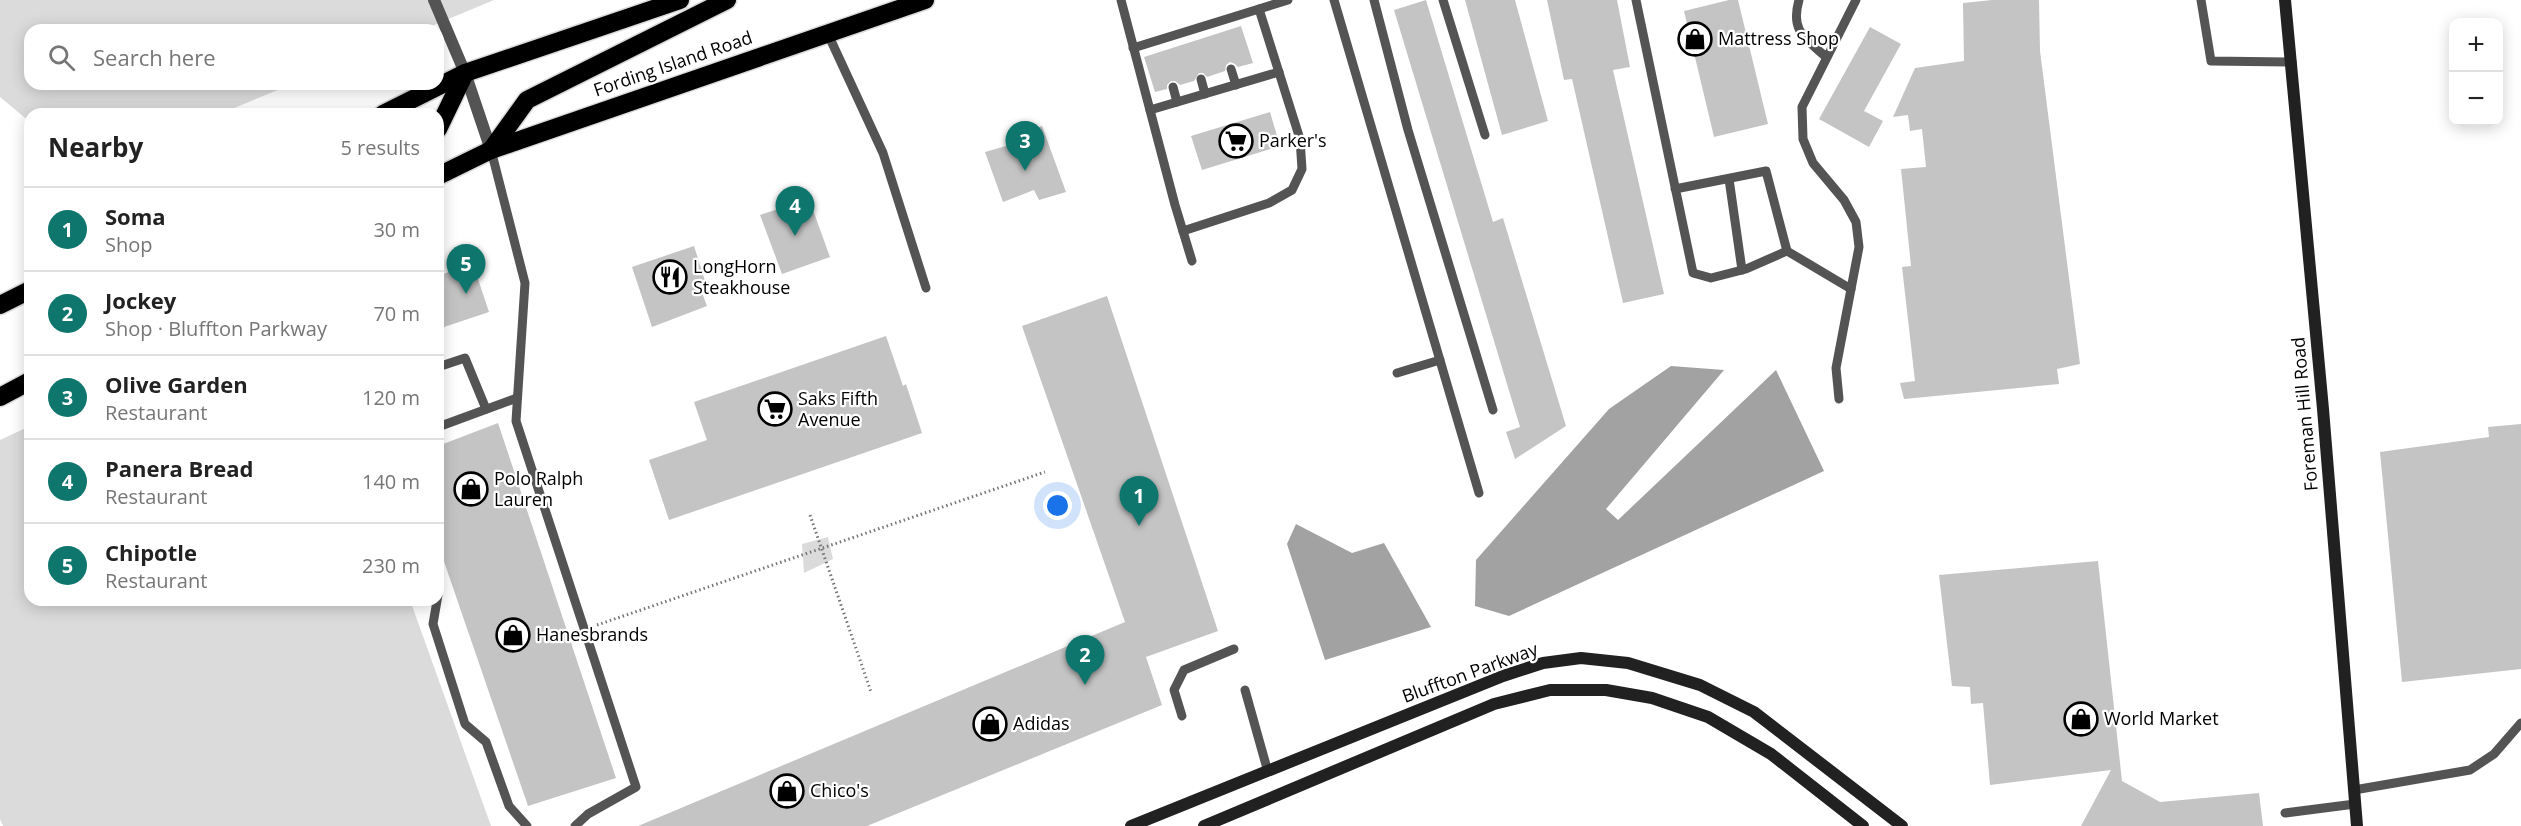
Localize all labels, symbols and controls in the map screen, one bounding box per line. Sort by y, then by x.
map controls [2449,18,2503,126]
button: + [2449,18,2503,72]
shop icon: Mattress Shop [1677,21,1713,57]
search box [24,24,444,90]
street label: Fording Island Road [590,25,755,101]
place label: Mattress Shop [1718,26,1839,50]
icon: search [45,41,78,74]
text: Search here [93,42,216,72]
button: − [2449,72,2503,126]
pin: 3 [1006,122,1044,171]
supermarket icon: Parker's [1218,123,1254,159]
place label: Parker's [1259,128,1327,152]
text: Nearby [48,129,143,165]
text: 5 results [340,134,420,161]
pin: 4 [776,186,814,236]
text: Soma [105,201,166,231]
text: 1 [62,216,73,243]
text: 30 m [373,216,420,243]
text: Shop [105,231,153,258]
pin: 5 [446,244,486,294]
place label: LongHorn Steakhouse [693,254,790,299]
restaurant icon: LongHorn Steakhouse [652,259,688,295]
text: Jockey [105,285,176,315]
text: 2 [62,300,73,327]
text: 70 m [373,300,420,327]
text: Shop · Bluffton Parkway [105,315,327,342]
street label: Foreman Hill Road [2285,336,2323,492]
text: Olive Garden [105,369,248,399]
text: 3 [62,384,73,411]
text: 120 m [362,384,420,411]
place label: Saks Fifth Avenue [798,386,878,431]
supermarket icon: Saks Fifth Avenue [757,391,793,427]
text: Restaurant [105,399,207,426]
text: Panera Bread [105,453,254,483]
place label: Polo Ralph Lauren [494,466,583,511]
text: 4 [62,468,73,495]
text: 140 m [362,468,420,495]
shop icon: Polo Ralph Lauren [453,471,489,507]
pin: 1 [1120,476,1158,526]
text: Restaurant [105,483,207,510]
your location [1043,491,1072,520]
text: Chipotle [105,537,197,567]
text: 5 [62,552,73,579]
text: 230 m [362,552,420,579]
text: Restaurant [105,567,207,594]
shop icon: Hanesbrands [495,617,531,653]
place label: Hanesbrands [536,622,648,646]
pin: 2 [1066,636,1104,685]
street label: Bluffton Parkway [1398,636,1542,708]
shop icon: World Market [2063,701,2099,737]
shop icon: Adidas [972,706,1008,742]
place label: World Market [2104,706,2219,730]
place label: Adidas [1013,711,1070,735]
shop icon: Chico's [769,773,805,809]
place label: Chico's [810,778,869,802]

